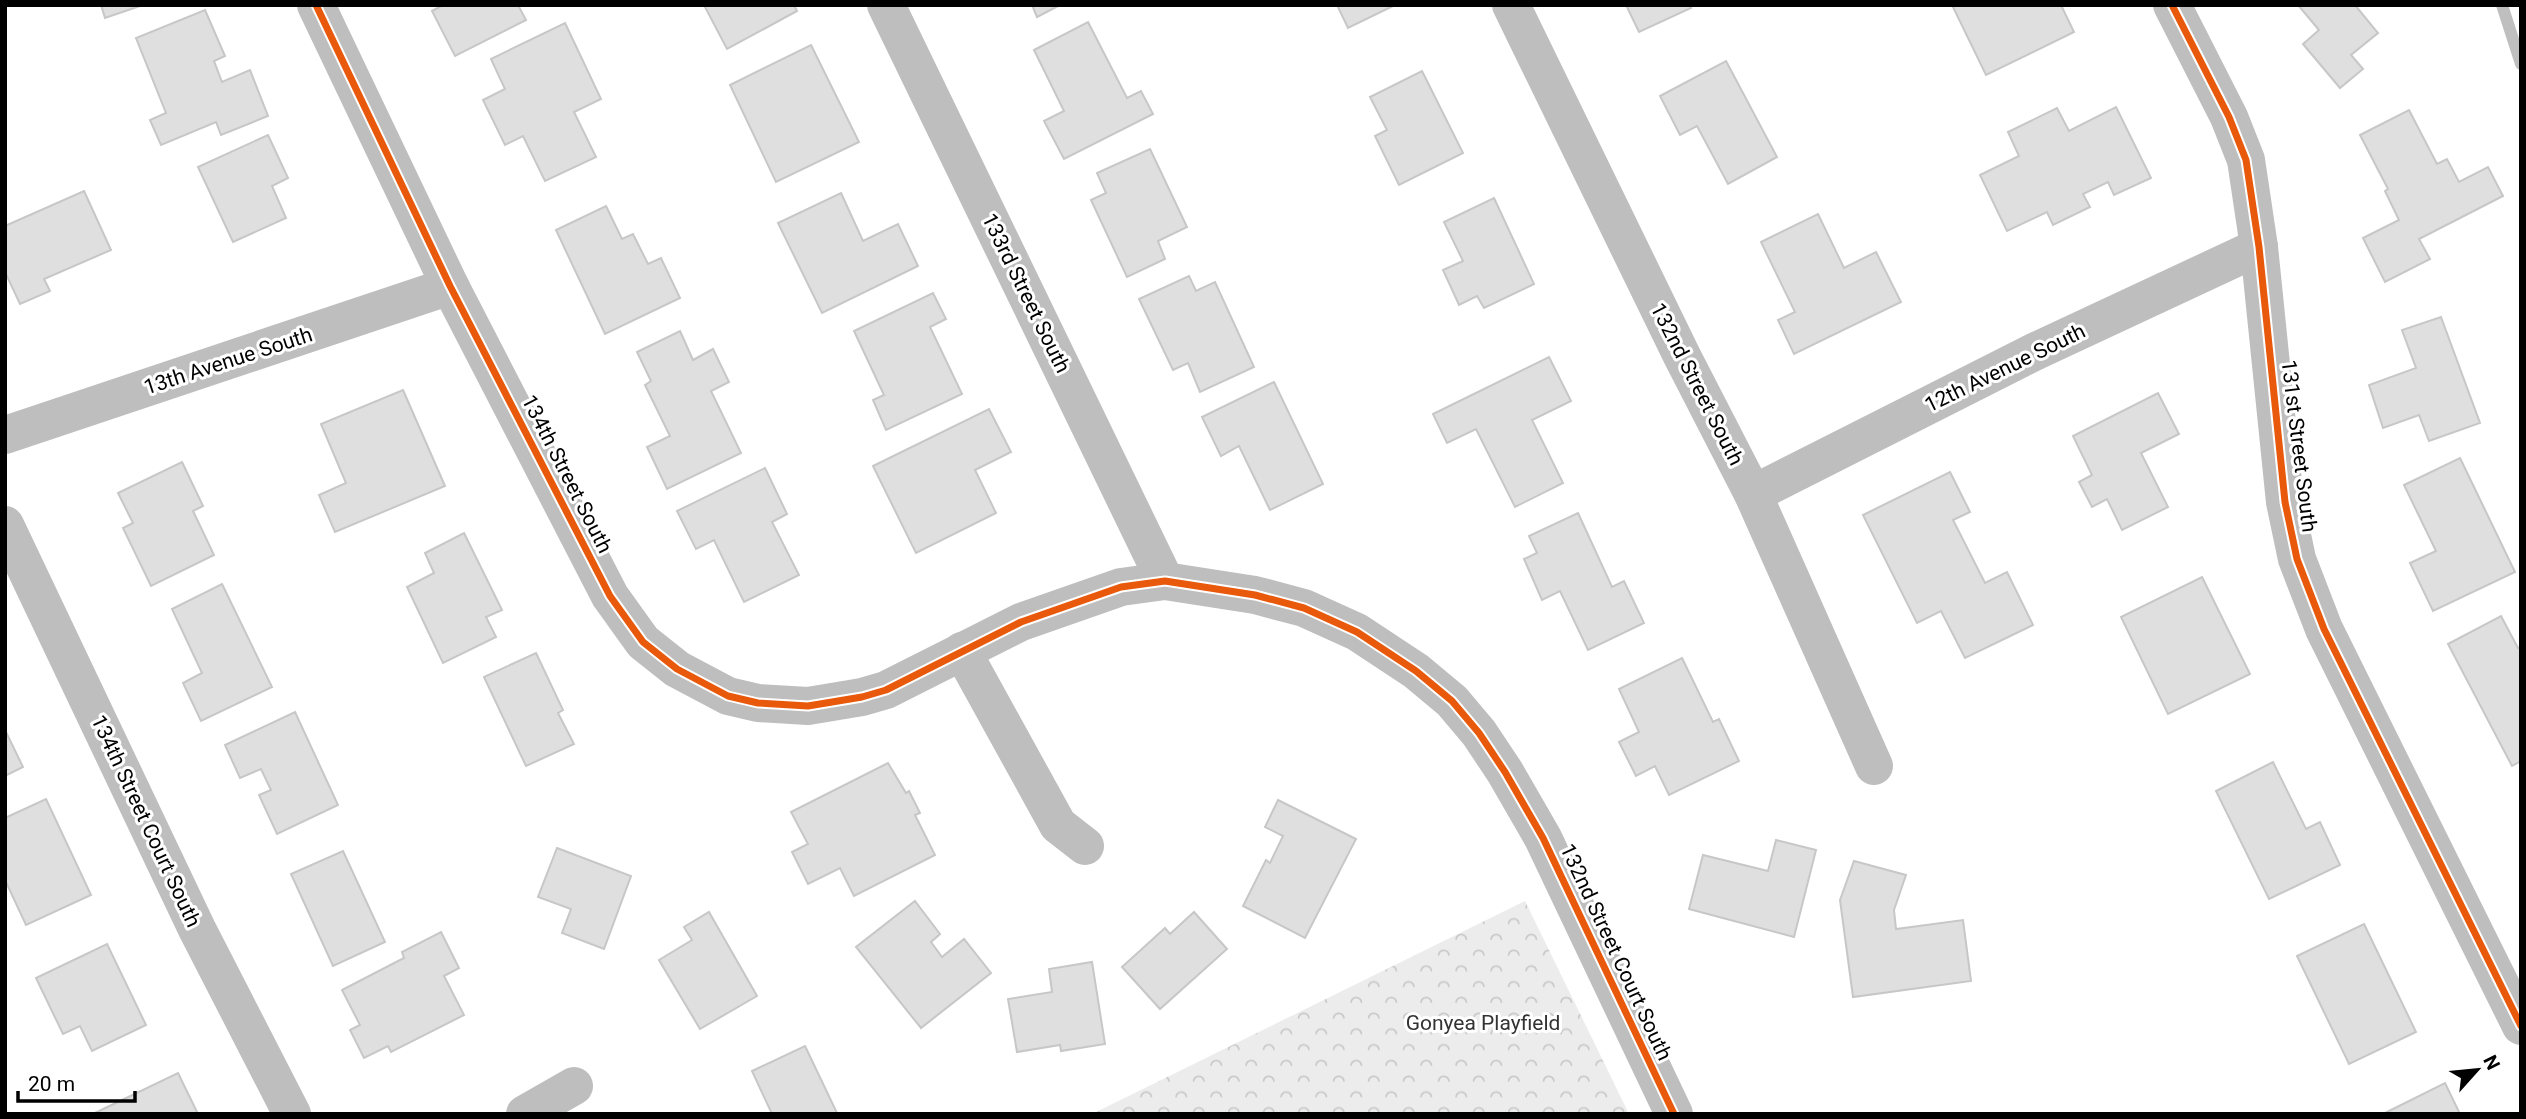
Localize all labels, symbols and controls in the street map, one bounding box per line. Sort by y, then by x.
street label: 133rd Street South [977,209,1075,377]
street label: 132nd Street South [1646,299,1748,469]
street label: 12th Avenue South [1921,319,2089,417]
street label: 13th Avenue South [141,322,315,400]
street label: 131st Street South [2277,358,2321,534]
street label: 134th Street South [517,391,617,557]
street label: 134th Street Court South [86,711,206,931]
street label: 132nd Street Court South [1555,840,1677,1064]
park label: Gonyea Playfield [1406,1011,1560,1035]
north arrow [2442,1035,2512,1105]
text: N [2478,1051,2505,1074]
scale bar [18,1060,135,1104]
text: 20 m [28,1072,75,1096]

